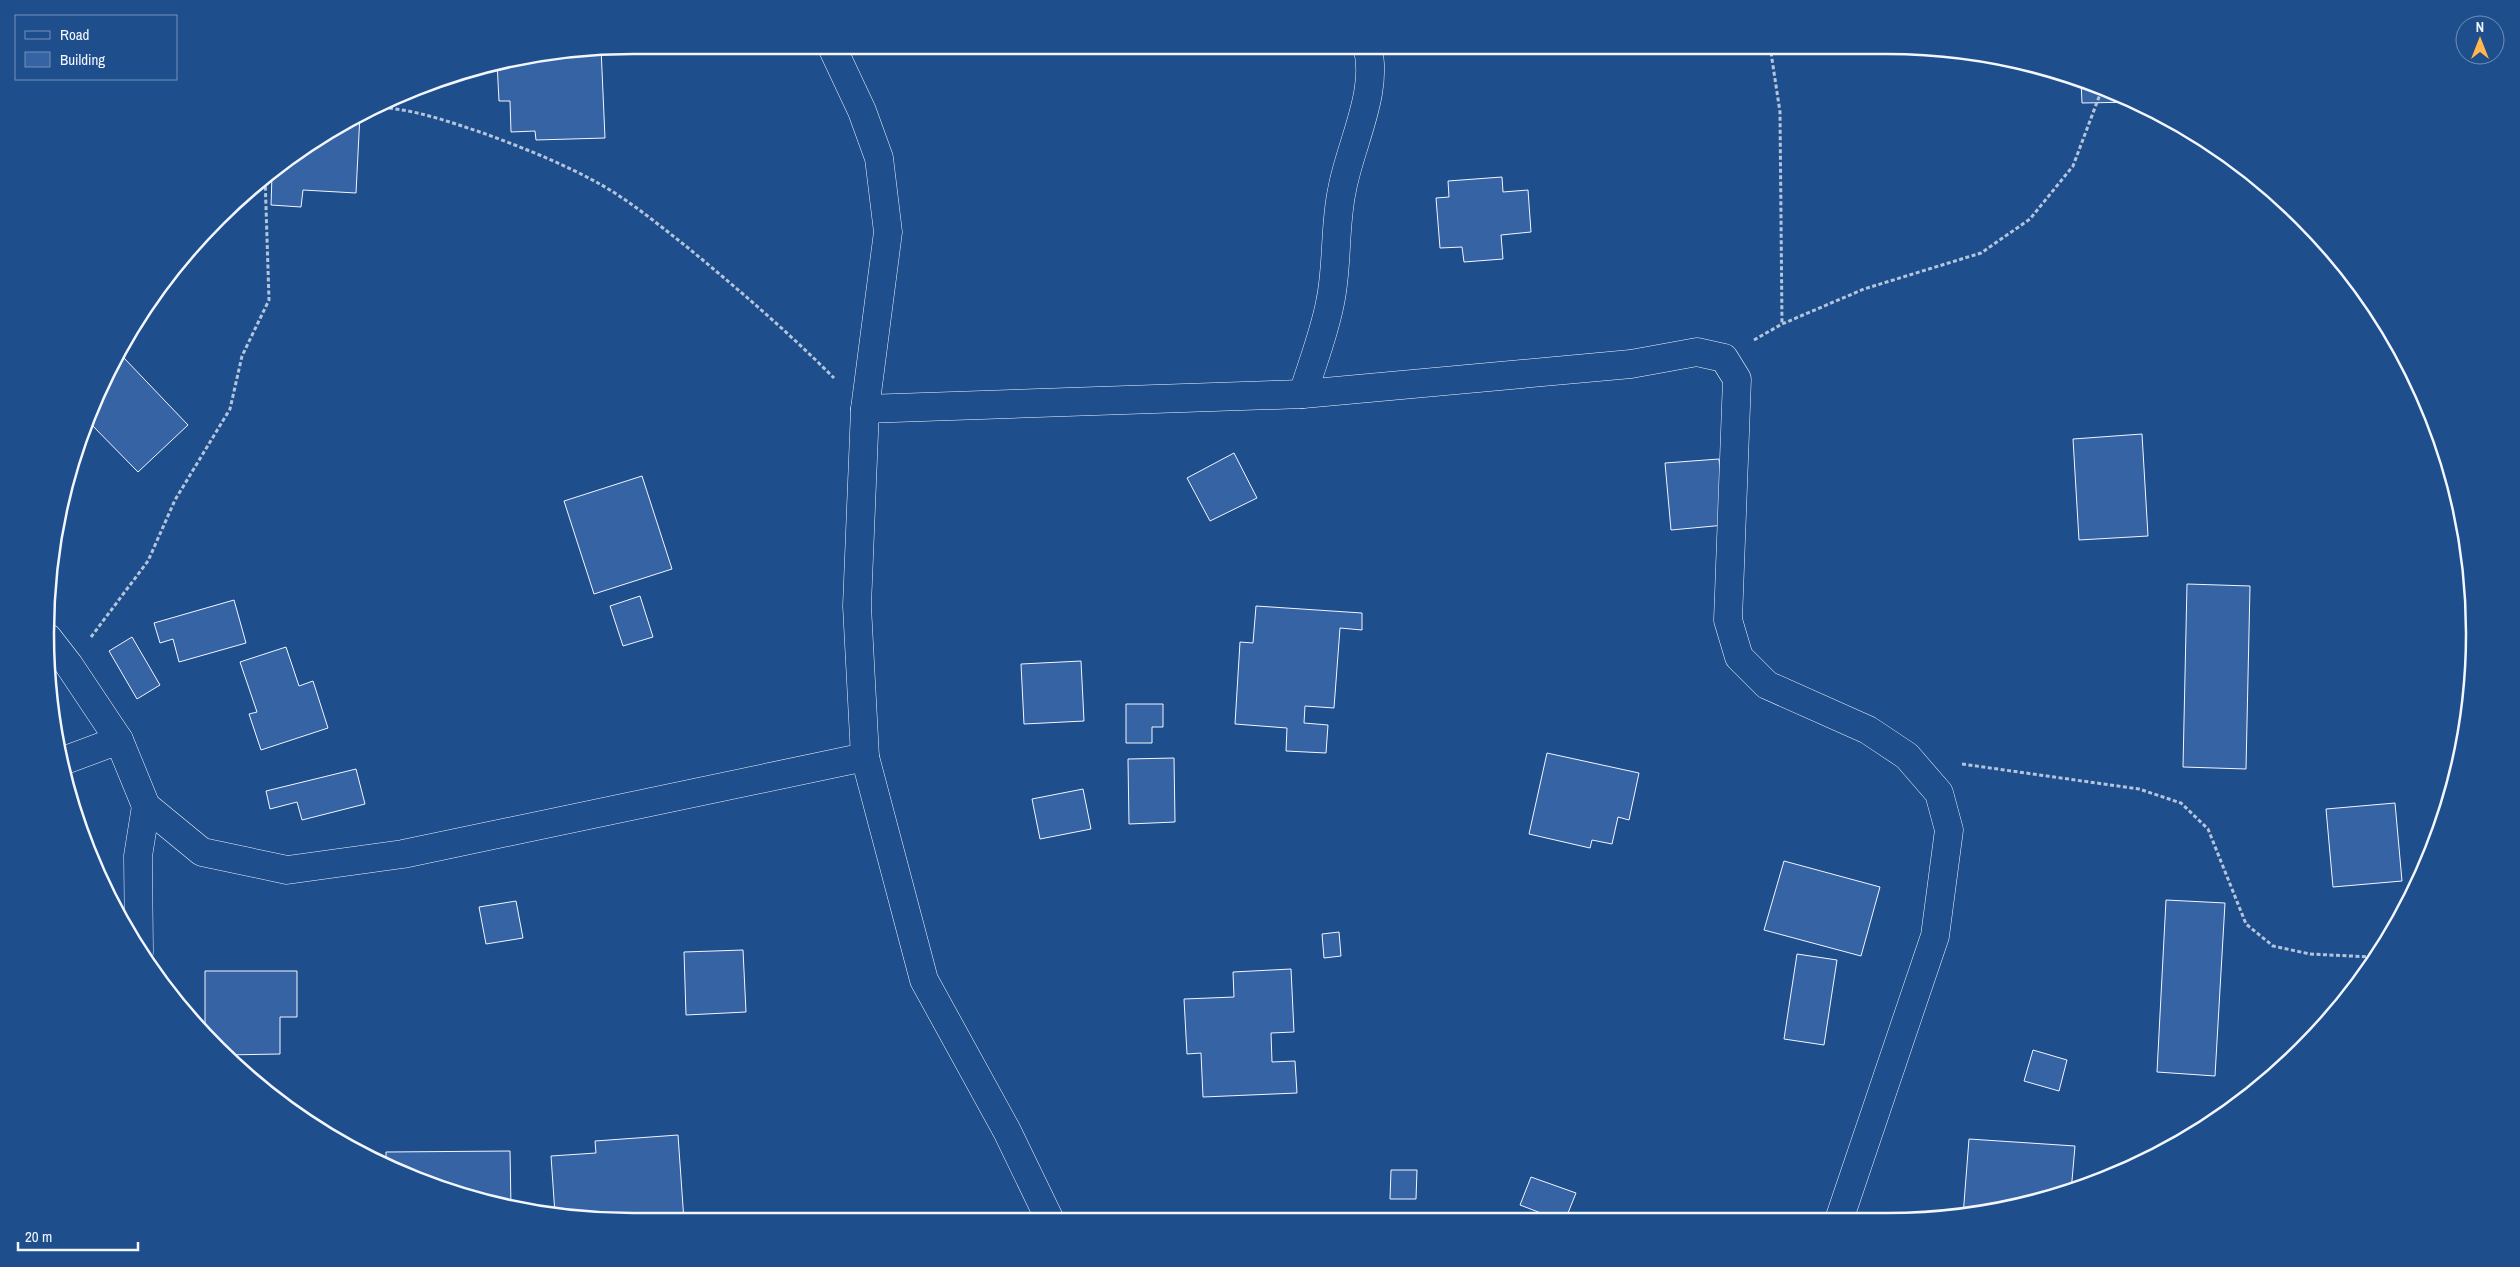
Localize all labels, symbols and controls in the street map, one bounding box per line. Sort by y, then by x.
legend [15,15,178,80]
north arrow [2455,15,2505,65]
text: N [2476,18,2484,36]
text: Road [60,24,89,45]
text: Building [60,49,105,70]
scale bar [18,1220,138,1252]
text: 20 m [25,1226,52,1247]

